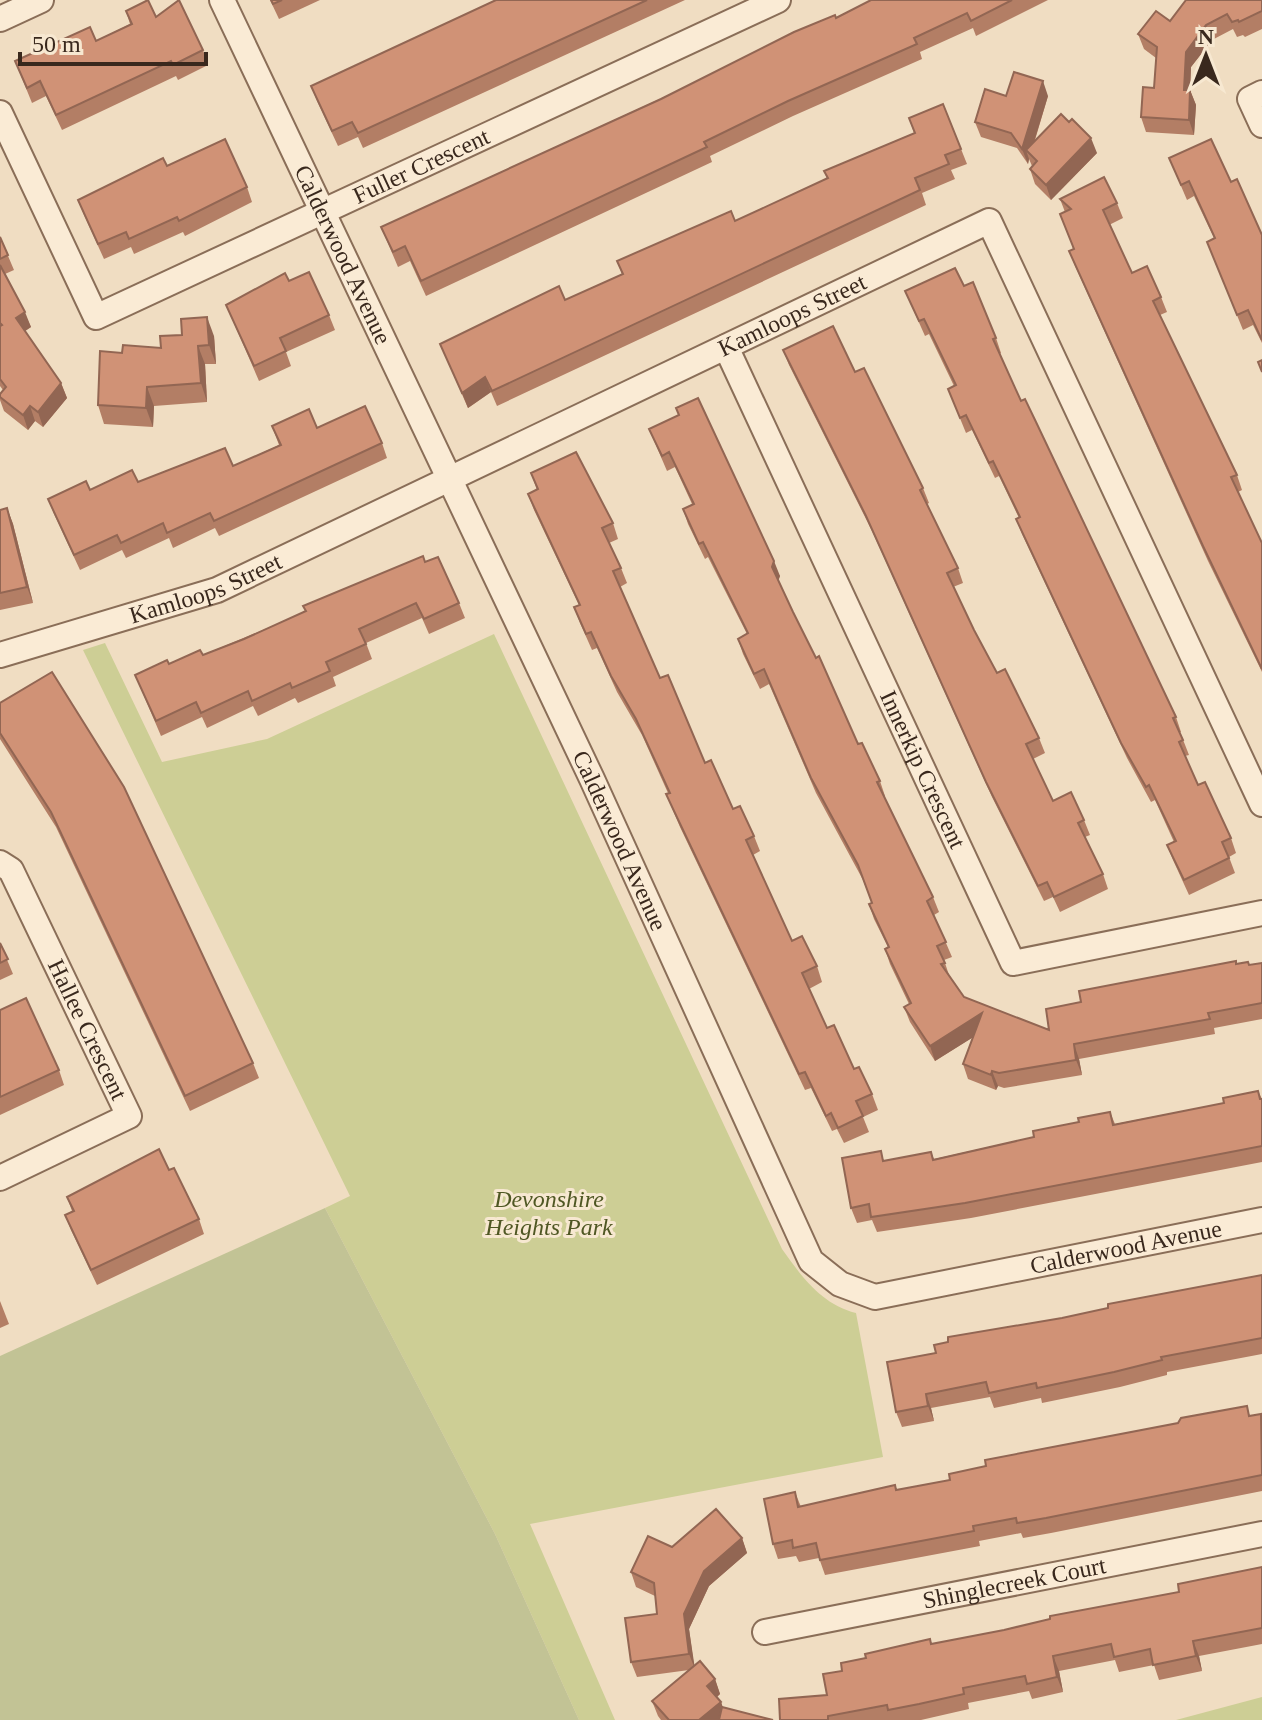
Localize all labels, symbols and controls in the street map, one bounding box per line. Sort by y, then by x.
scale bar [20,16,206,66]
north arrow [1166,16,1246,96]
text: N [1198,24,1214,49]
text: 50 m [32,31,81,57]
street label: Fuller Crescent [349,123,494,209]
street label: Calderwood Avenue [289,161,397,348]
street label: Kamloops Street [714,269,871,361]
street label: Kamloops Street [126,548,286,629]
street label: Innerkip Crescent [875,686,971,853]
street label: Calderwood Avenue [567,746,672,935]
street label: Hallee Crescent [43,955,132,1104]
park label: Devonshire Heights Park [484,1186,613,1240]
street label: Calderwood Avenue [1028,1215,1224,1279]
street label: Shinglecreek Court [920,1552,1108,1614]

